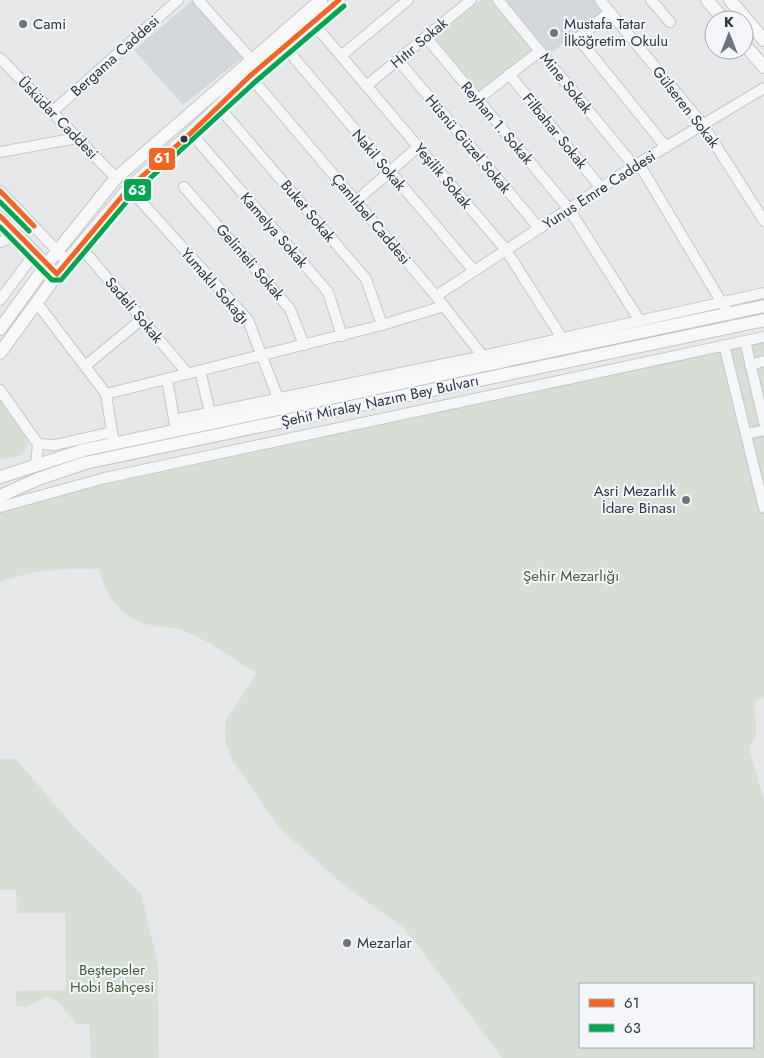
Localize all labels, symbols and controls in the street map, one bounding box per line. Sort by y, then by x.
street label: Bergama Caddesi [66,10,164,102]
north arrow [704,10,754,60]
street label: Hıtır Sokak [386,12,453,73]
text: K [724,12,734,32]
place label: Cami [33,13,66,35]
place label: Mustafa Tatar İlköğretim Okulu [564,13,668,52]
marker: Cami [17,18,29,30]
marker: Mustafa Tatar İlköğretim Okulu [548,27,560,39]
street label: Mine Sokak [534,48,598,119]
street label: Gülseren Sokak [647,61,725,153]
street label: Üsküdar Caddesi [13,72,103,164]
street label: Reyhan 1. Sokak [456,77,539,170]
street label: Filbahar Sokak [517,88,593,174]
street label: Hüsnü Güzel Sokak [420,90,516,199]
street label: Nakil Sokak [347,125,412,196]
unlabelled marker [179,134,189,144]
street label: Yeşilik Sokak [409,138,477,214]
street label: Yunus Emre Caddesi [538,145,660,235]
line badge: 61 [148,147,176,171]
text: 61 [154,148,170,168]
street label: Çamlıbel Caddesi [326,169,416,269]
street label: Buket Sokak [275,175,341,247]
line badge: 63 [123,178,152,202]
text: 63 [128,180,146,200]
street label: Kamelya Sokak [235,187,313,273]
street label: Gelinteli Sokak [211,219,290,305]
street label: Yumaklı Sokağı [175,243,255,329]
street label: Sadeli Sokak [100,272,169,348]
street label: Şehit Miralay Nazım Bey Bulvarı [279,369,481,433]
place label: Asri Mezarlık İdare Binası [594,480,676,519]
marker: Asri Mezarlık İdare Binası [680,494,692,506]
park label: Şehir Mezarlığı [523,565,619,587]
place label: Mezarlar [357,932,413,954]
marker: Mezarlar [341,937,353,949]
park label: Beştepeler Hobi Bahçesi [70,959,154,998]
legend [579,983,754,1048]
text: 61 [624,992,639,1014]
text: 63 [624,1017,641,1039]

